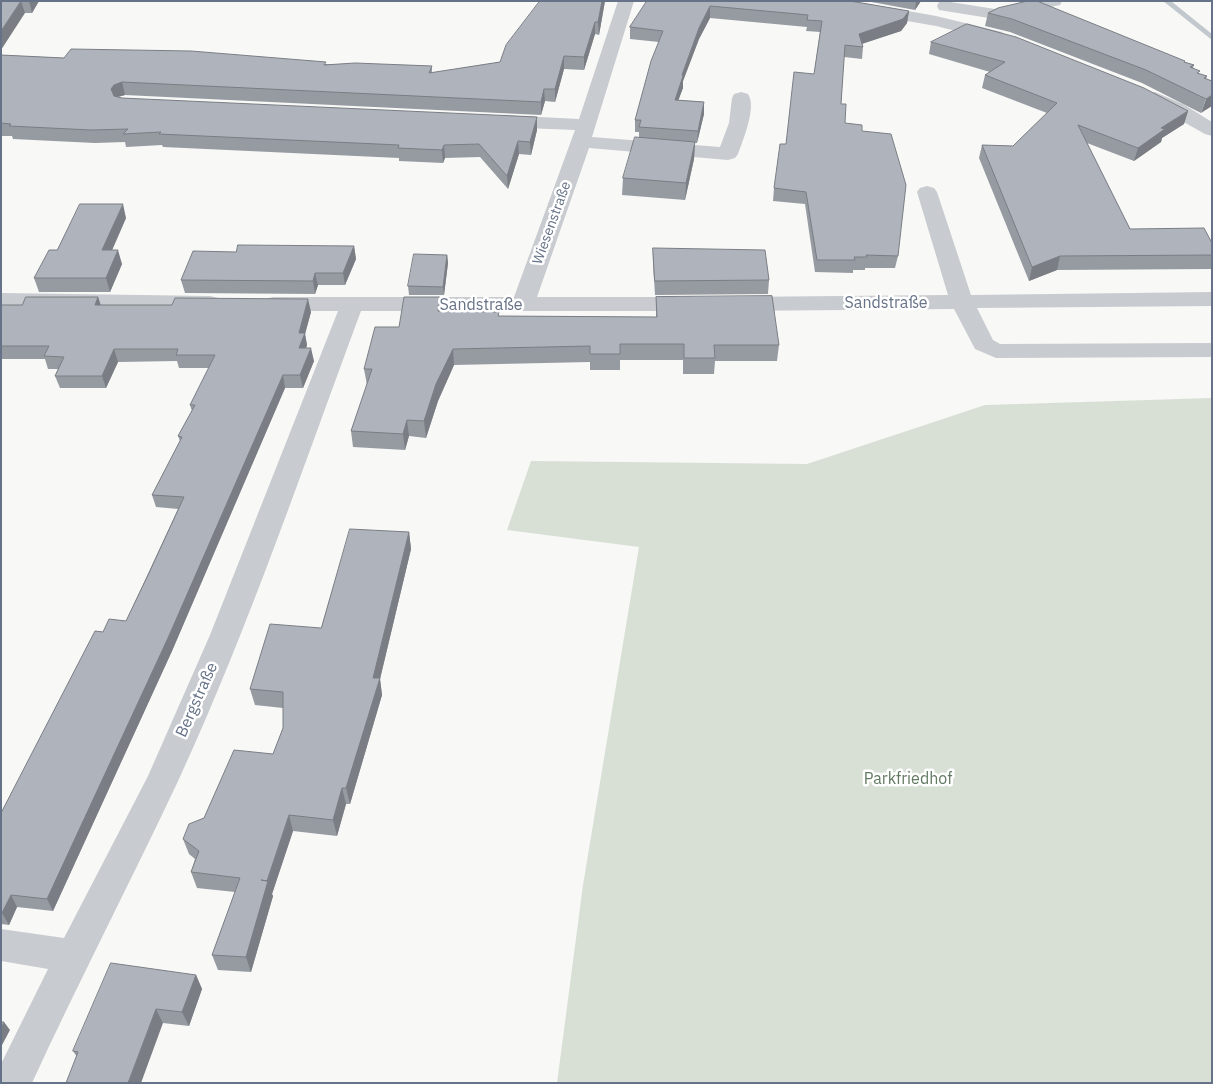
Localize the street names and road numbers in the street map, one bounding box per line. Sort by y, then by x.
street label: Wiesenstraße [529,179,575,267]
street label: Sandstraße [845,293,927,313]
street label: Sandstraße [440,295,522,315]
street label: Bergstraße [172,660,222,740]

